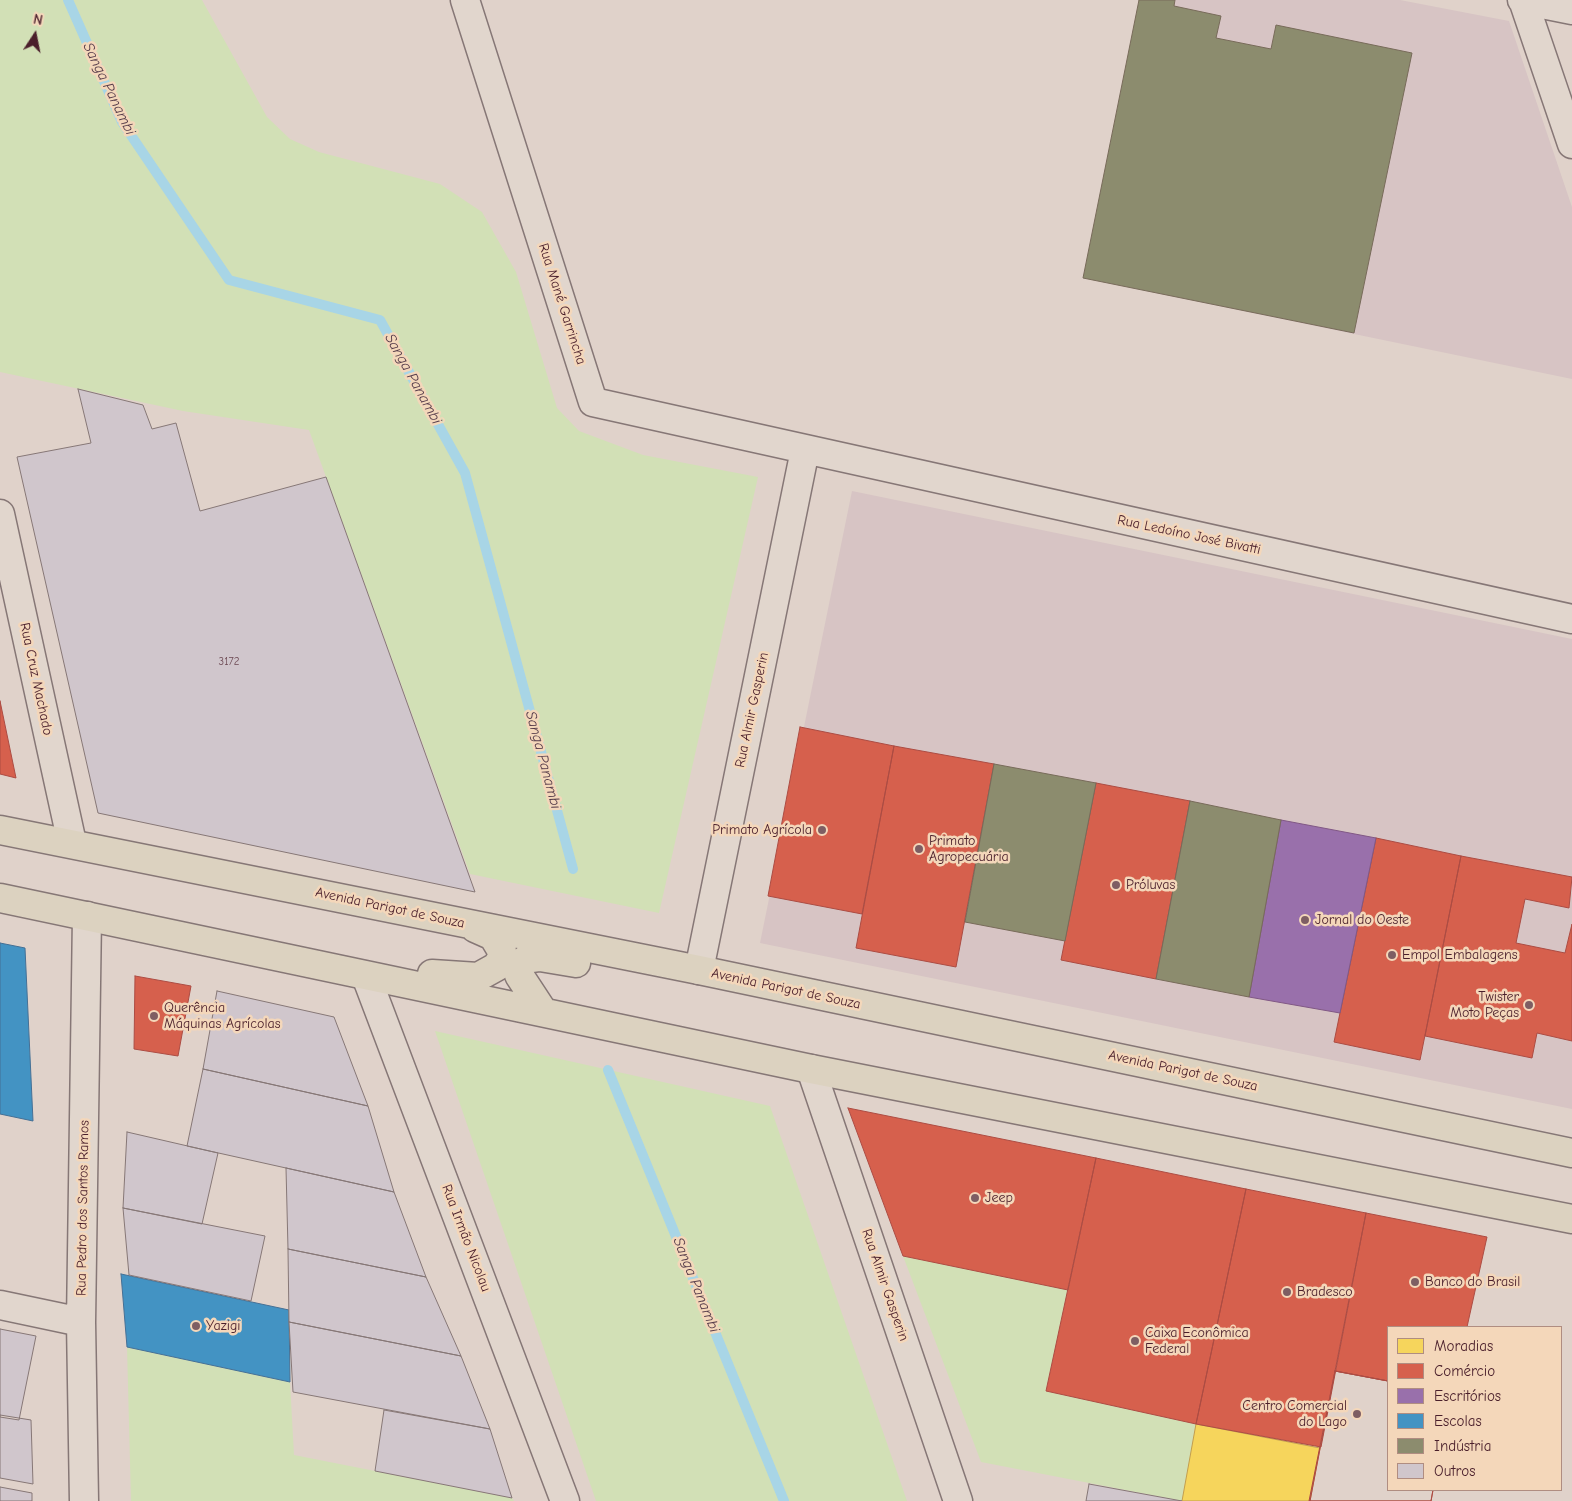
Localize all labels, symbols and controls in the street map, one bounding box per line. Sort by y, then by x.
north arrow [10,10,60,60]
text: N [32,11,44,29]
water label: Sanga Panambi [79,40,139,138]
street label: Rua Mané Garrincha [534,241,590,367]
water label: Sanga Panambi [381,331,445,427]
street label: Rua Ledoíno José Bivatti [1116,512,1262,558]
street label: Rua Cruz Machado [16,621,56,737]
street label: Rua Almir Gasperin [732,651,772,769]
house number: 3172 [219,655,239,669]
water label: Sanga Panambi [521,709,565,811]
place label: Primato Agrícola [712,822,812,838]
marker: Primato Agrícola [816,824,828,836]
place label: Primato Agropecuária [929,833,1009,866]
marker: Primato Agropecuária [913,843,925,855]
place label: Próluvas [1126,877,1175,893]
marker: Próluvas [1110,879,1122,891]
street label: Avenida Parigot de Souza [314,884,466,932]
place label: Jornal do Oeste [1315,912,1409,928]
marker: Jornal do Oeste [1299,914,1311,926]
place label: Empol Embalagens [1402,947,1518,963]
marker: Empol Embalagens [1386,949,1398,961]
street label: Avenida Parigot de Souza [710,965,862,1013]
place label: Twister Moto Peças [1450,989,1519,1022]
marker: Twister Moto Peças [1523,999,1535,1011]
place label: Querência Máquinas Agrícolas [164,1000,281,1032]
marker: Querência Máquinas Agrícolas [148,1010,160,1022]
street label: Avenida Parigot de Souza [1107,1047,1259,1095]
street label: Rua Pedro dos Santos Ramos [73,1120,93,1296]
street label: Rua Irmão Nicolau [438,1182,494,1294]
place label: Jeep [985,1190,1013,1206]
marker: Jeep [969,1192,981,1204]
street label: Rua Almir Gasperin [858,1227,912,1343]
water label: Sanga Panambi [669,1235,723,1335]
place label: Banco do Brasil [1425,1274,1520,1290]
marker: Banco do Brasil [1409,1276,1421,1288]
place label: Bradesco [1297,1284,1353,1300]
marker: Bradesco [1281,1286,1293,1298]
place label: Yazigi [206,1318,241,1334]
marker: Yazigi [190,1320,202,1332]
place label: Caixa Econômica Federal [1145,1325,1249,1358]
legend [1387,1326,1562,1491]
marker: Caixa Econômica Federal [1129,1335,1141,1347]
text: Moradias [1434,1337,1493,1355]
text: Comércio [1434,1362,1495,1380]
text: Escritórios [1434,1387,1501,1405]
place label: Centro Comercial do Lago [1242,1398,1347,1430]
marker: Centro Comercial do Lago [1351,1408,1363,1420]
text: Escolas [1434,1412,1482,1430]
text: Indústria [1434,1437,1491,1455]
text: Outros [1434,1462,1475,1480]

